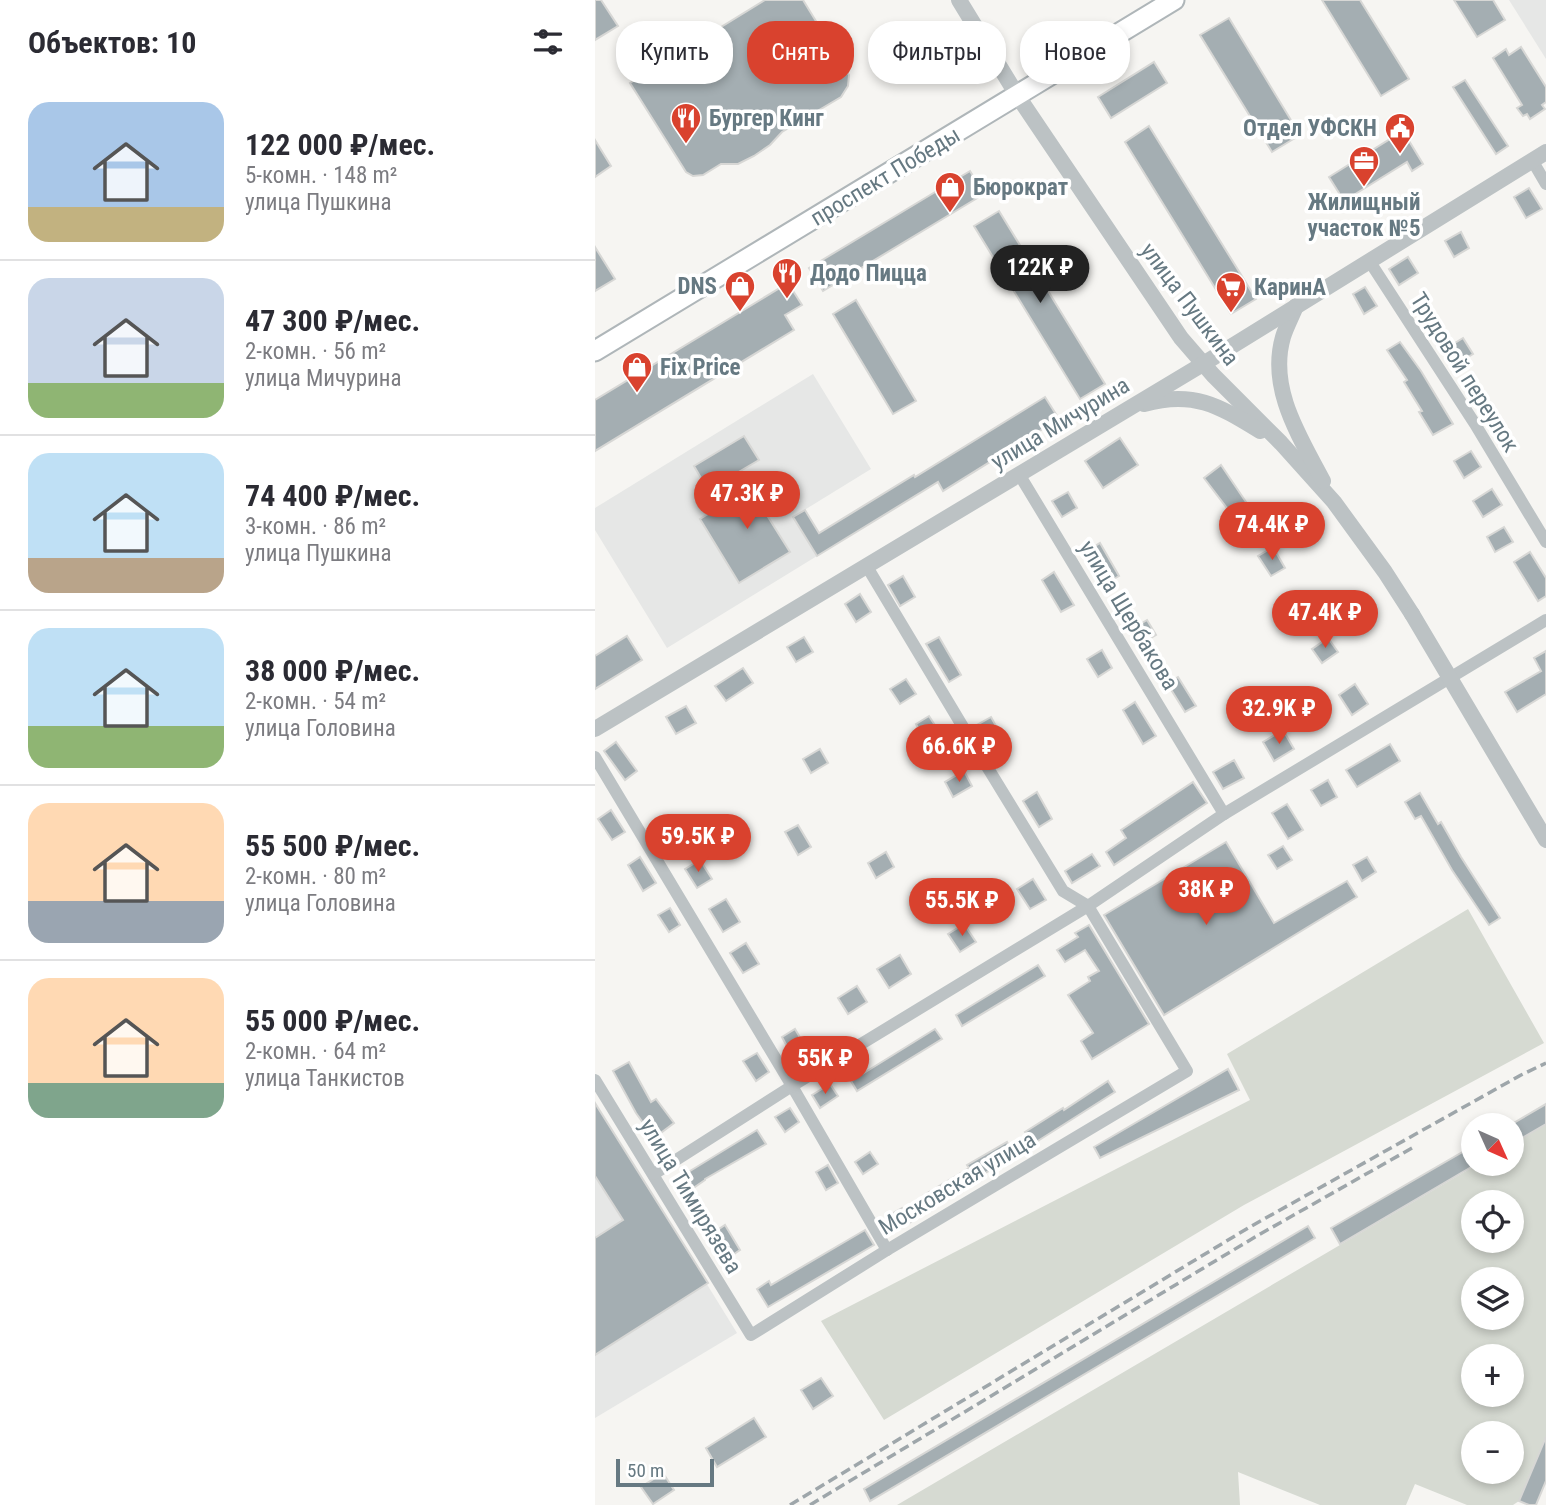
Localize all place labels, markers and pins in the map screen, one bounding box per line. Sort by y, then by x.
restaurant icon: Бургер Кинг [669,101,703,145]
place label: Бургер Кинг [709,105,824,132]
public building icon: Отдел УФСКН [1383,111,1417,155]
place label: Отдел УФСКН [1243,115,1377,142]
office icon: Жилищный участок №5 [1347,144,1381,188]
shop icon: Бюрократ [933,170,967,214]
place label: Бюрократ [973,174,1068,201]
place label: Жилищный участок №5 [1307,189,1421,242]
pin: 122K ₽ [983,246,1097,305]
restaurant icon: Додо Пицца [770,256,804,300]
place label: Додо Пицца [810,260,927,287]
shop icon: DNS [723,269,757,313]
supermarket icon: КаринА [1214,270,1248,314]
place label: DNS [678,273,717,300]
place label: КаринА [1254,274,1326,301]
shop icon: Fix Price [620,350,654,394]
place label: Fix Price [660,354,741,381]
pin: 47.3K ₽ [682,472,812,531]
pin: 74.4K ₽ [1207,503,1337,562]
pin: 47.4K ₽ [1260,590,1390,650]
pin: 32.9K ₽ [1214,686,1344,746]
pin: 66.6K ₽ [894,724,1024,784]
pin: 59.5K ₽ [633,814,763,874]
pin: 38K ₽ [1157,867,1255,927]
pin: 55.5K ₽ [897,878,1027,938]
pin: 55K ₽ [776,1036,874,1096]

